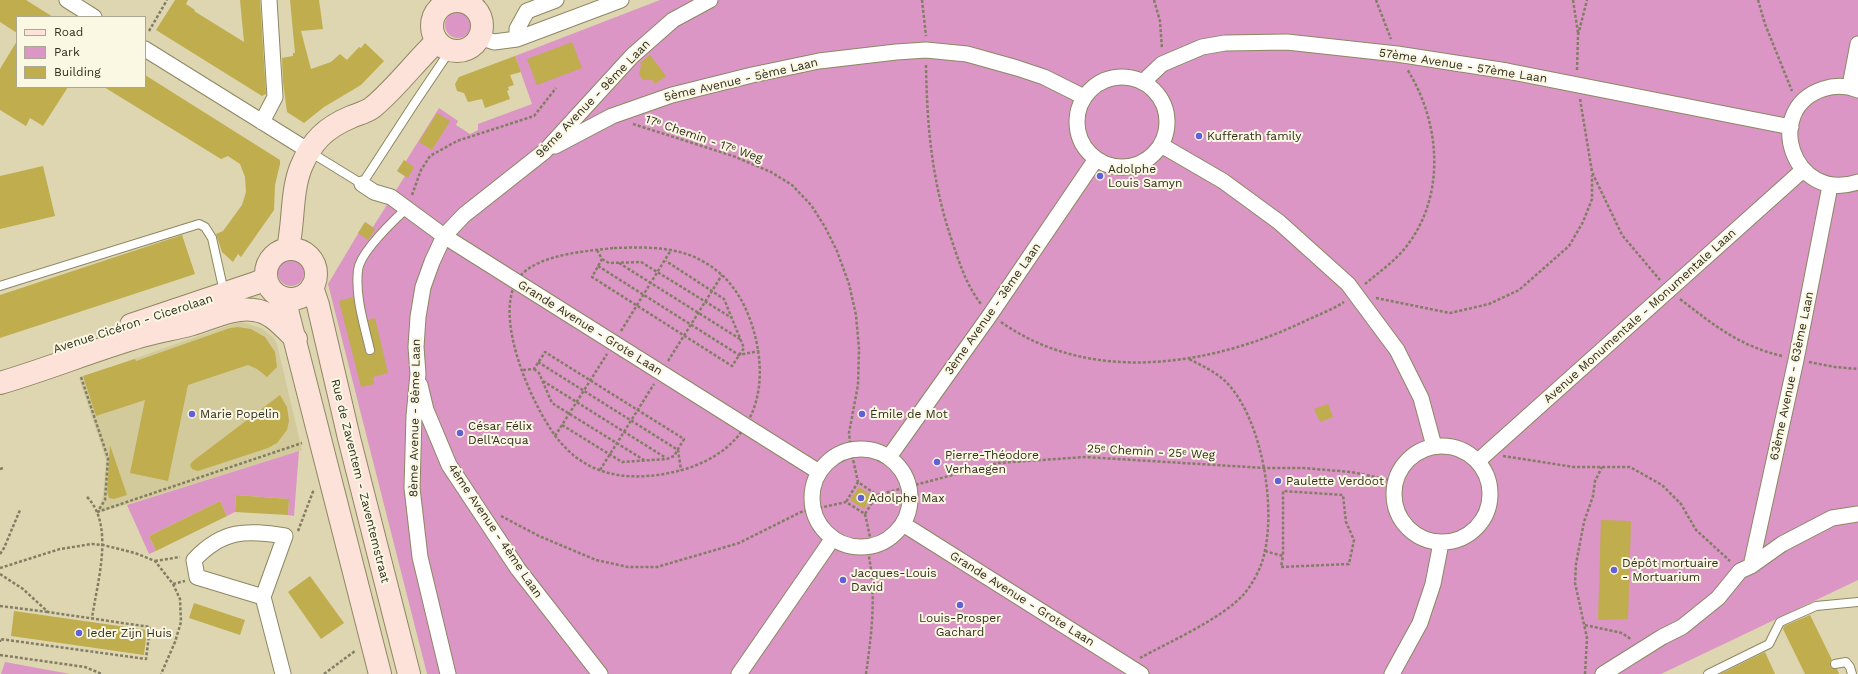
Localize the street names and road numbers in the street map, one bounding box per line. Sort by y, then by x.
street label: 9ème Avenue - 9ème Laan [533,37,653,161]
street label: 57ème Avenue - 57ème Laan [1378,46,1548,86]
street label: 5ème Avenue - 5ème Laan [663,55,819,105]
street label: 17ᵉ Chemin - 17ᵉ Weg [643,112,765,166]
street label: Avenue Monumentale - Monumentale Laan [1541,226,1739,406]
street label: 3ème Avenue - 3ème Laan [942,240,1044,378]
street label: Grande Avenue - Grote Laan [515,277,665,379]
street label: 63ème Avenue - 63ème Laan [1767,290,1817,462]
street label: Avenue Cicéron - Cicerolaan [51,291,215,357]
street label: 8ème Avenue - 8ème Laan [406,339,424,497]
street label: Rue de Zaventem - Zaventemstraat [328,378,392,584]
street label: 25ᵉ Chemin - 25ᵉ Weg [1086,441,1216,463]
street label: 4ème Avenue - 4ème Laan [445,461,545,601]
street label: Grande Avenue - Grote Laan [947,548,1097,650]

